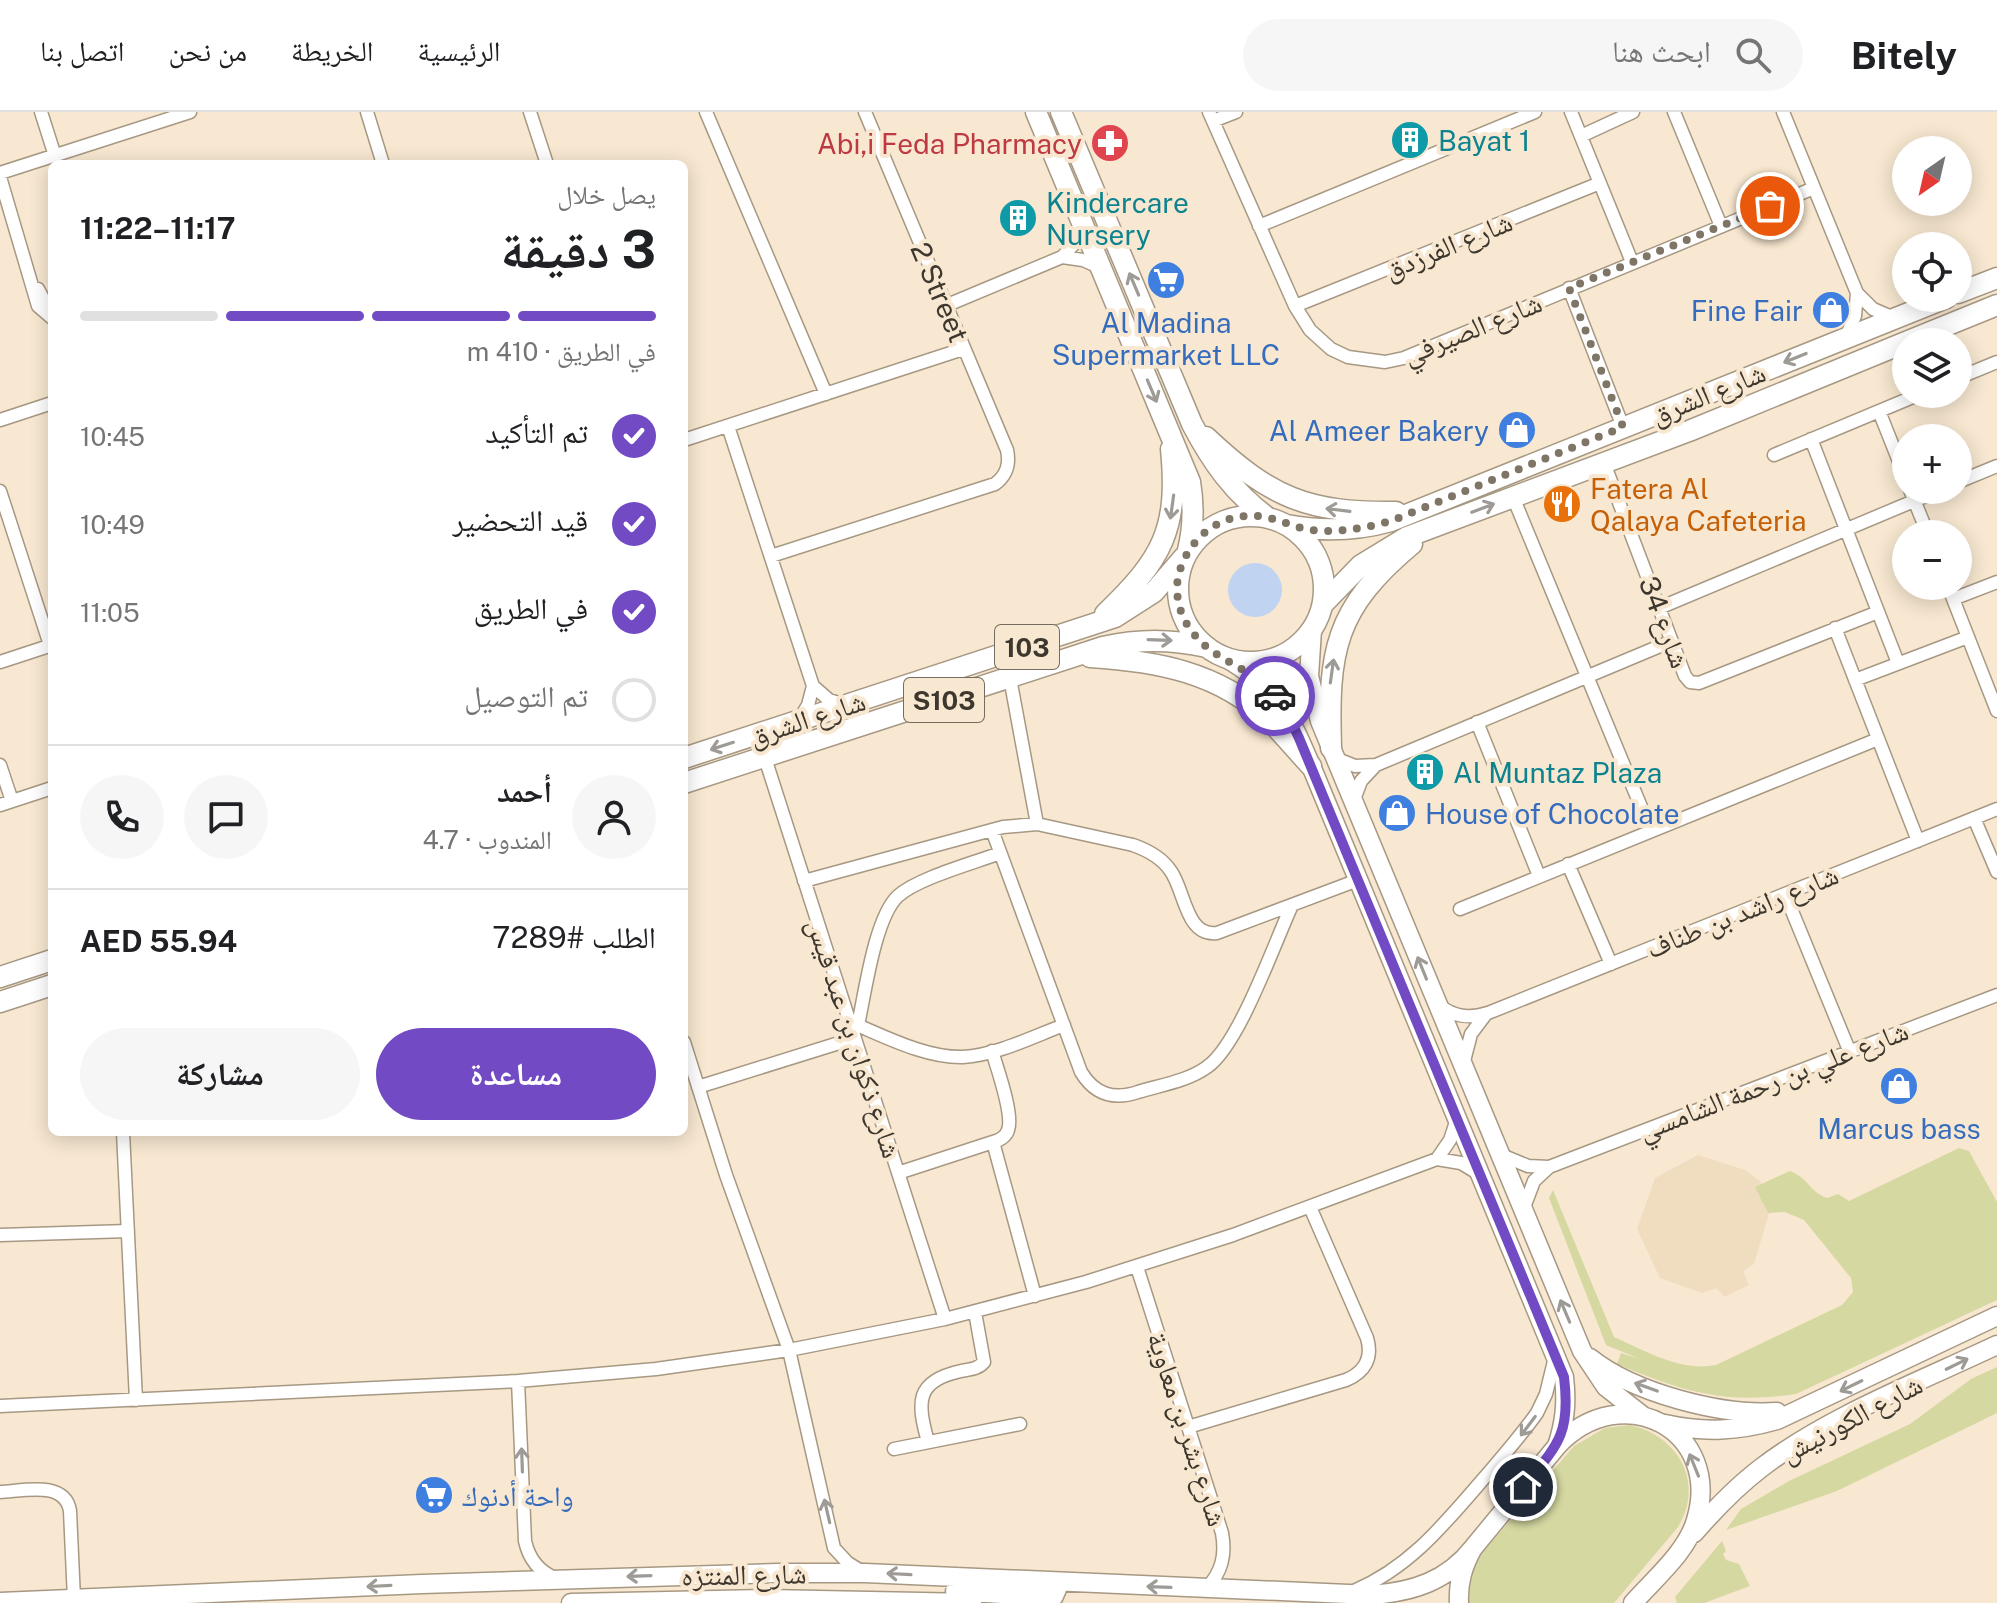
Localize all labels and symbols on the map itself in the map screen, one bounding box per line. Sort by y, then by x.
building icon: Bayat 1 [1389,119,1431,161]
pharmacy icon: Abi,i Feda Pharmacy [1089,122,1131,164]
place label: Bayat 1 [1438,124,1530,157]
place label: Abi,i Feda Pharmacy [817,127,1082,160]
north arrow [1892,136,1972,216]
pin [1736,172,1804,240]
place label: Kindercare Nursery [1046,186,1189,251]
building icon: Kindercare Nursery [997,197,1039,239]
street label: شارع الفرزدق [1379,204,1518,287]
street label: 2 Street [904,237,976,347]
supermarket icon: Al Madina Supermarket LLC [1145,259,1187,301]
one-way arrow [1125,272,1140,297]
street label: شارع الصيرفي [1398,285,1549,377]
shop icon: Fine Fair [1810,289,1852,331]
place label: Fine Fair [1691,294,1803,327]
place label: Al Madina Supermarket LLC [1052,306,1280,371]
one-way arrow [1783,352,1808,366]
street label: شارع الشرق [1646,355,1771,433]
one-way arrow [1146,378,1161,402]
shop icon: Al Ameer Bakery [1496,409,1538,451]
place label: Al Ameer Bakery [1269,414,1489,447]
place label: Fatera Al Qalaya Cafeteria [1590,472,1806,537]
restaurant icon: Fatera Al Qalaya Cafeteria [1541,483,1583,525]
one-way arrow [1164,494,1179,519]
one-way arrow [1470,500,1495,514]
one-way arrow [1326,502,1351,517]
street label: شارع 34 [1631,572,1697,673]
road number: 103 [995,625,1059,669]
one-way arrow [1146,633,1173,648]
courier [1235,656,1315,736]
one-way arrow [1325,658,1340,684]
road number: S103 [904,678,984,722]
street label: شارع الشرق [745,684,870,754]
one-way arrow [709,739,734,754]
building icon: Al Muntaz Plaza [1404,751,1446,793]
place label: Al Muntaz Plaza [1453,756,1662,789]
shop icon: House of Chocolate [1376,792,1418,834]
place label: House of Chocolate [1425,797,1680,830]
street label: شارع راشد بن طناف [1641,857,1844,966]
street label: شارع ذكوان بن عبد قيس [799,914,909,1163]
one-way arrow [1414,956,1428,980]
street label: شارع علي بن رحمة الشامسي [1633,1013,1915,1153]
shop icon: Marcus bass [1878,1065,1920,1107]
place label: Marcus bass [1817,1112,1981,1145]
one-way arrow [1556,1299,1571,1324]
street label: شارع بشر بن معاوية [1139,1328,1235,1531]
one-way arrow [1944,1356,1968,1371]
street label: شارع الكورنيش [1775,1367,1928,1471]
one-way arrow [1634,1378,1659,1393]
one-way arrow [1839,1379,1863,1394]
one-way arrow [1519,1415,1536,1436]
one-way arrow [514,1447,529,1474]
pin [1489,1453,1557,1521]
one-way arrow [1686,1453,1701,1478]
supermarket icon: واحة أدنوك [413,1474,455,1516]
place label: واحة أدنوك [462,1479,574,1512]
one-way arrow [819,1499,834,1524]
street label: شارع المنتزه [681,1556,807,1594]
one-way arrow [886,1567,913,1582]
one-way arrow [626,1569,653,1584]
one-way arrow [366,1578,393,1593]
one-way arrow [1146,1580,1173,1595]

